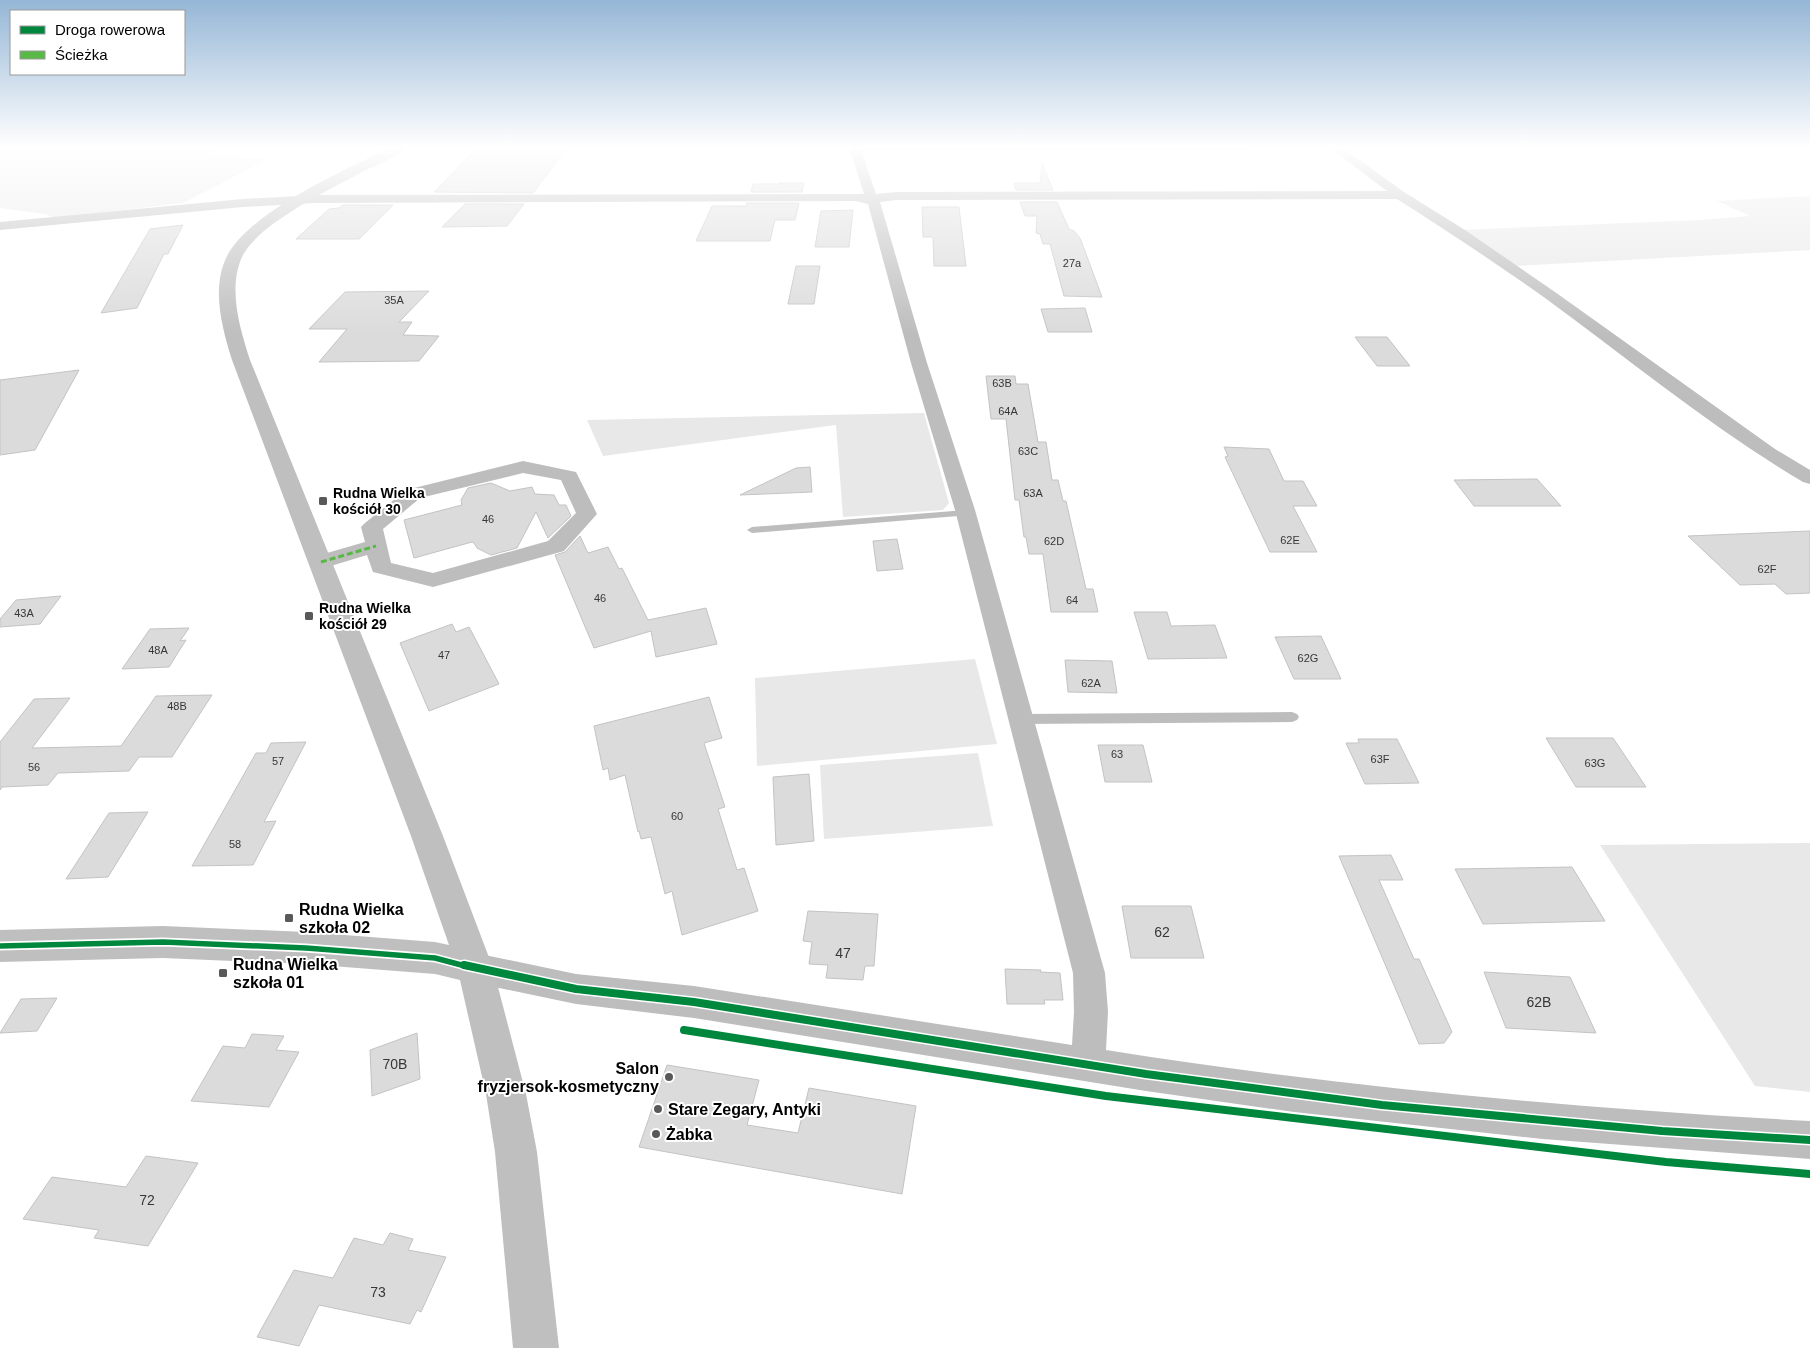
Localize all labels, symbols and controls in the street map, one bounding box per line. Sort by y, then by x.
legend [10,10,185,75]
text: Droga rowerowa [55,21,166,38]
text: Ścieżka [55,46,108,63]
house number: 27a [1063,257,1082,269]
house number: 35A [384,294,404,306]
house number: 63B [992,377,1012,389]
house number: 64A [998,405,1018,417]
house number: 63C [1018,445,1038,457]
place label: Rudna Wielka kościół 30 [333,485,425,517]
house number: 63A [1023,487,1043,499]
marker: Rudna Wielka kościół 30 [317,495,329,507]
house number: 46 [482,513,494,525]
house number: 62E [1280,534,1300,546]
house number: 62D [1044,535,1064,547]
house number: 62F [1758,563,1777,575]
house number: 46 [594,592,606,604]
house number: 64 [1066,594,1078,606]
place label: Rudna Wielka kościół 29 [319,600,411,632]
house number: 43A [14,607,34,619]
marker: Rudna Wielka kościół 29 [303,610,315,622]
house number: 48A [148,644,168,656]
house number: 47 [438,649,450,661]
house number: 62G [1298,652,1318,664]
house number: 62A [1081,677,1101,689]
house number: 48B [167,700,187,712]
house number: 63 [1111,748,1123,760]
house number: 63F [1371,753,1390,765]
house number: 57 [272,755,284,767]
house number: 63G [1585,757,1605,769]
house number: 56 [28,761,40,773]
house number: 60 [671,810,683,822]
house number: 58 [229,838,241,850]
place label: Rudna Wielka szkoła 02 [299,901,404,936]
marker: Rudna Wielka szkoła 02 [283,912,295,924]
house number: 62 [1154,924,1170,940]
house number: 47 [835,945,851,961]
place label: Rudna Wielka szkoła 01 [233,956,338,991]
marker: Rudna Wielka szkoła 01 [217,967,229,979]
house number: 62B [1527,994,1551,1010]
house number: 70B [383,1056,407,1072]
place label: Salon fryzjersok-kosmetyczny [478,1060,659,1095]
marker: Salon fryzjersok-kosmetyczny [663,1071,675,1083]
place label: Stare Zegary, Antyki [668,1101,821,1118]
marker: Stare Zegary, Antyki [652,1103,664,1115]
place label: Żabka [666,1126,712,1143]
marker: Żabka [650,1128,662,1140]
house number: 72 [139,1192,155,1208]
house number: 73 [370,1284,386,1300]

